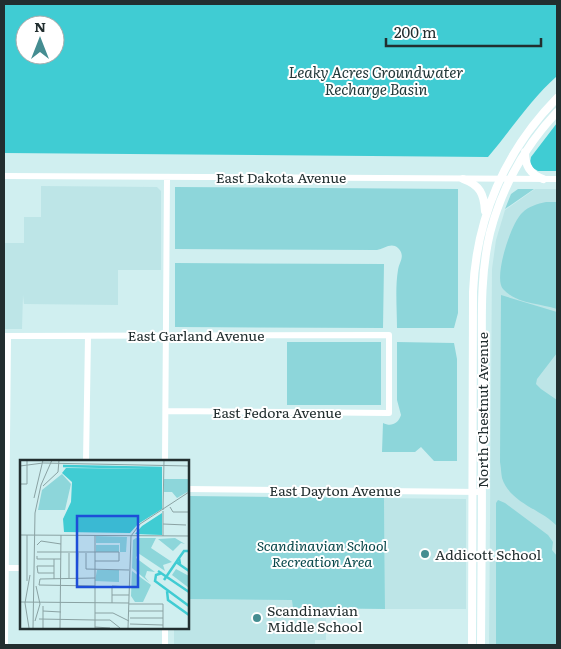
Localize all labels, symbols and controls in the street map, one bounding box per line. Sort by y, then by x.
north arrow [15,15,65,65]
scale bar [386,15,541,47]
text: N [34,16,46,36]
text: 200 m [394,20,437,43]
water label: Leaky Acres Groundwater Recharge Basin [289,60,463,100]
street label: East Dakota Avenue [216,167,346,187]
street label: East Garland Avenue [127,325,265,345]
street label: North Chestnut Avenue [472,332,492,488]
street label: East Fedora Avenue [213,402,341,422]
inset map [20,460,189,629]
street label: East Dayton Avenue [269,480,401,500]
park label: Scandinavian School Recreation Area [257,535,387,571]
place label: Addicott School [435,544,542,564]
marker: Addicott School [419,548,431,560]
place label: Scandinavian Middle School [267,600,363,636]
marker: Scandinavian Middle School [251,612,263,624]

